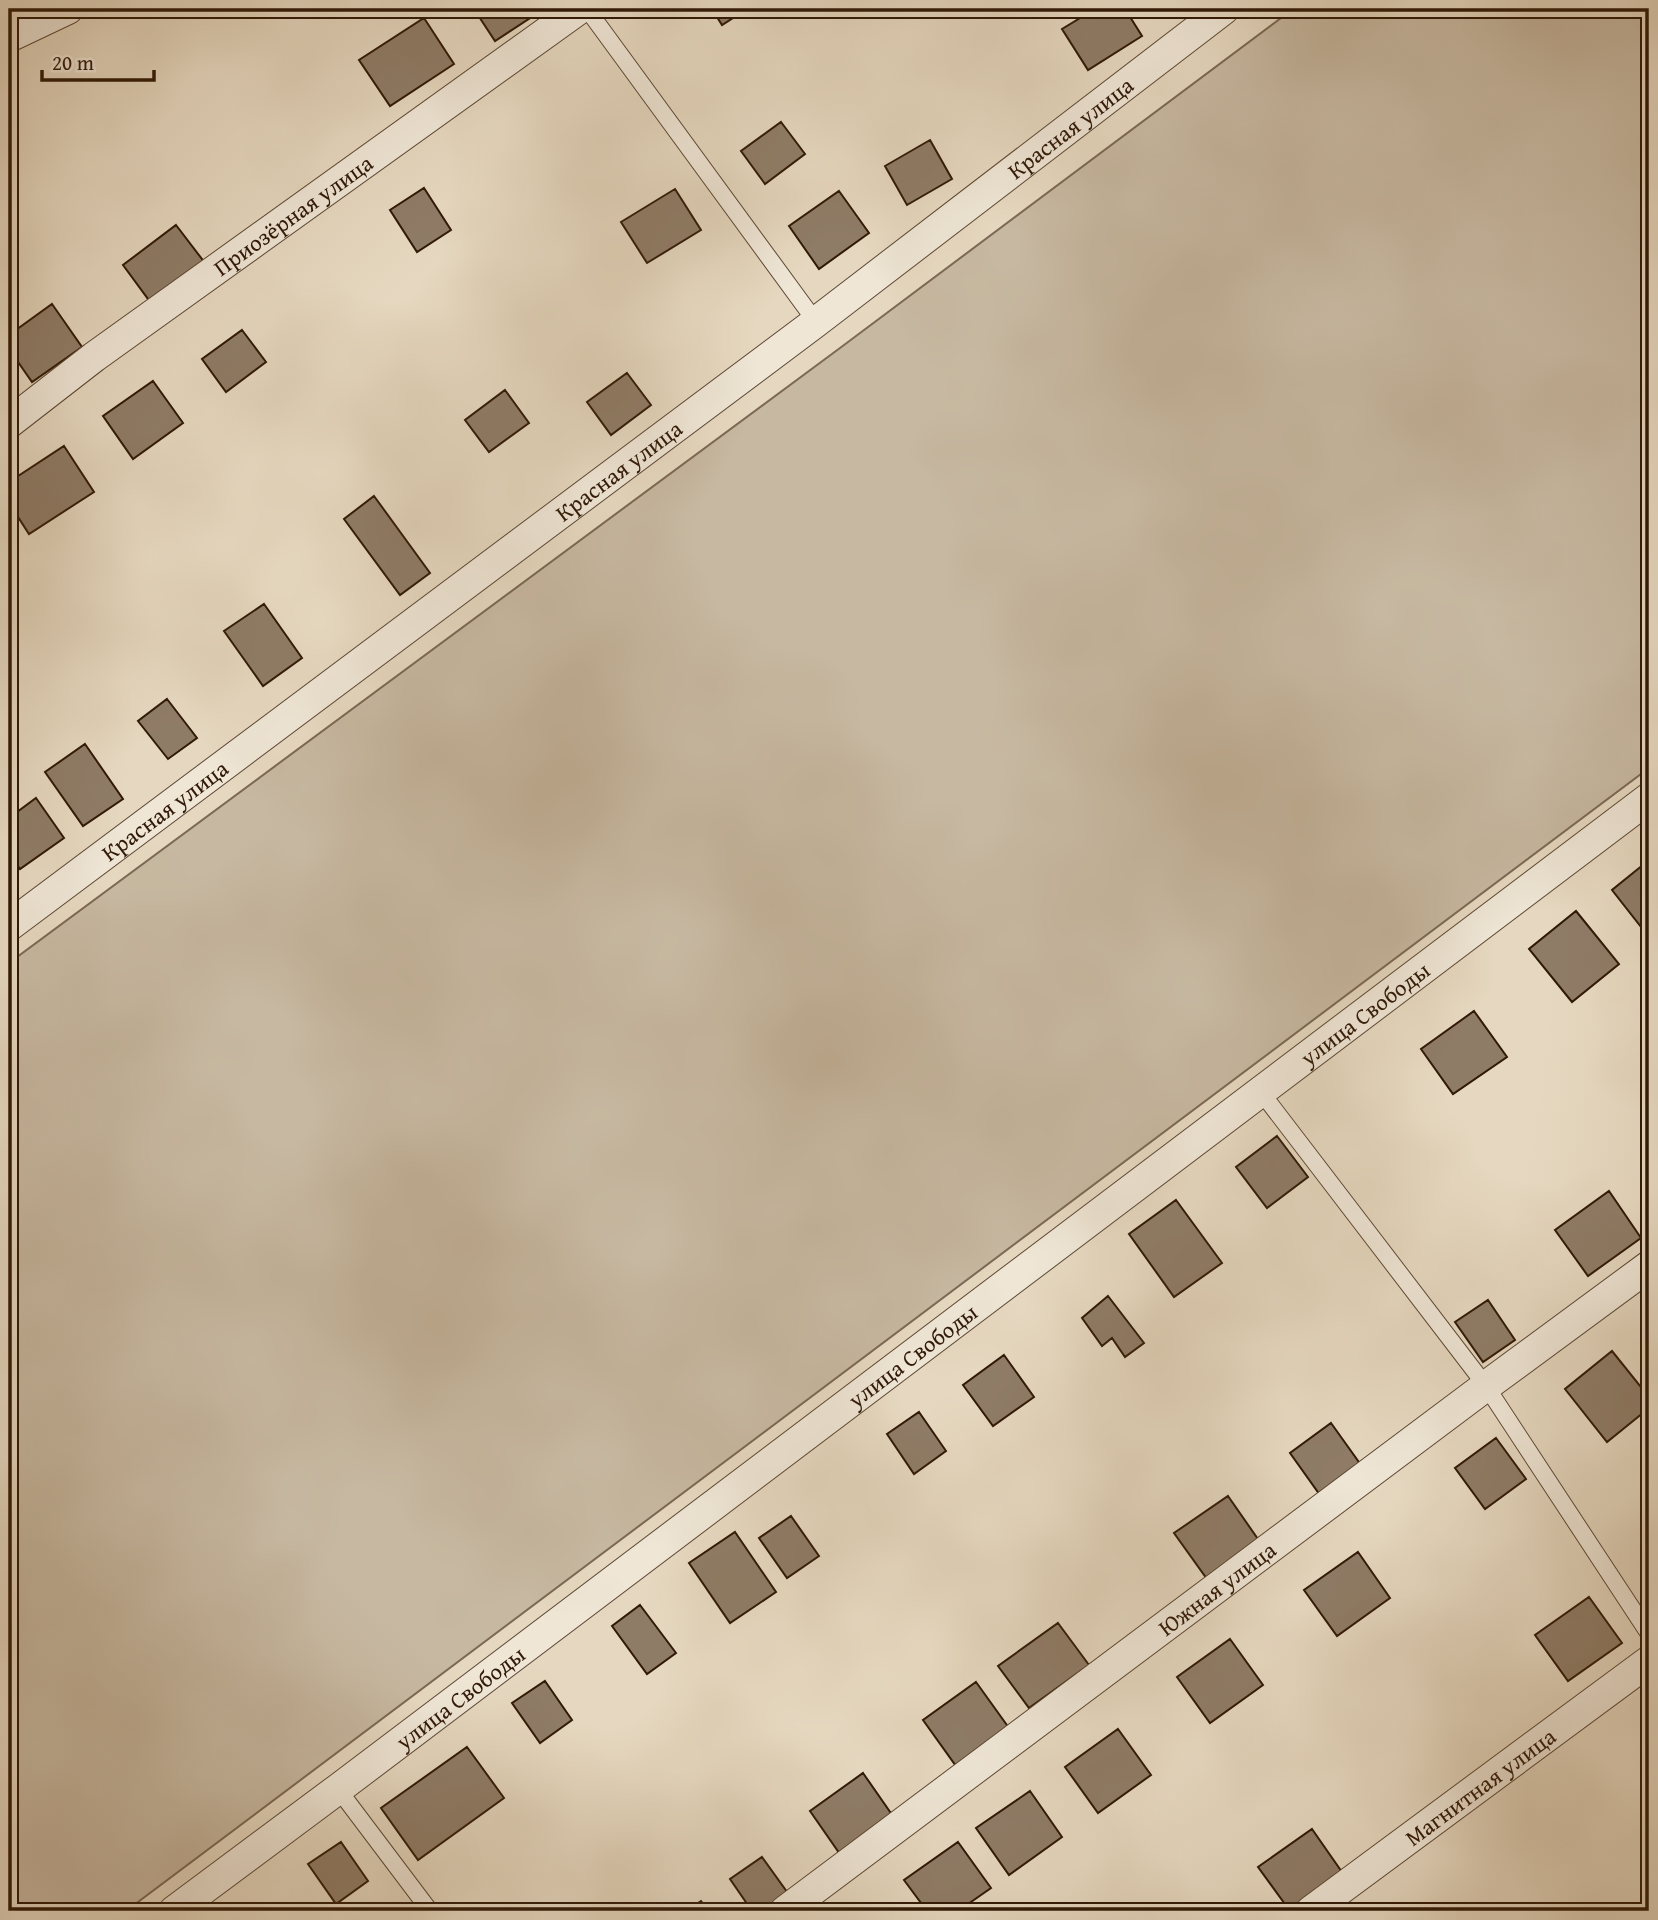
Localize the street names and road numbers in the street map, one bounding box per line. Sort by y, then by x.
street label: Красная улица [1000,68,1140,186]
street label: Приозёрная улица [206,146,379,283]
street label: Красная улица [548,412,689,528]
street label: Красная улица [94,751,235,868]
street label: улица Свободы [1292,953,1436,1074]
street label: улица Свободы [840,1295,984,1416]
street label: Южная улица [1151,1533,1282,1643]
street label: улица Свободы [387,1637,531,1757]
street label: Магнитная улица [1398,1719,1562,1853]

